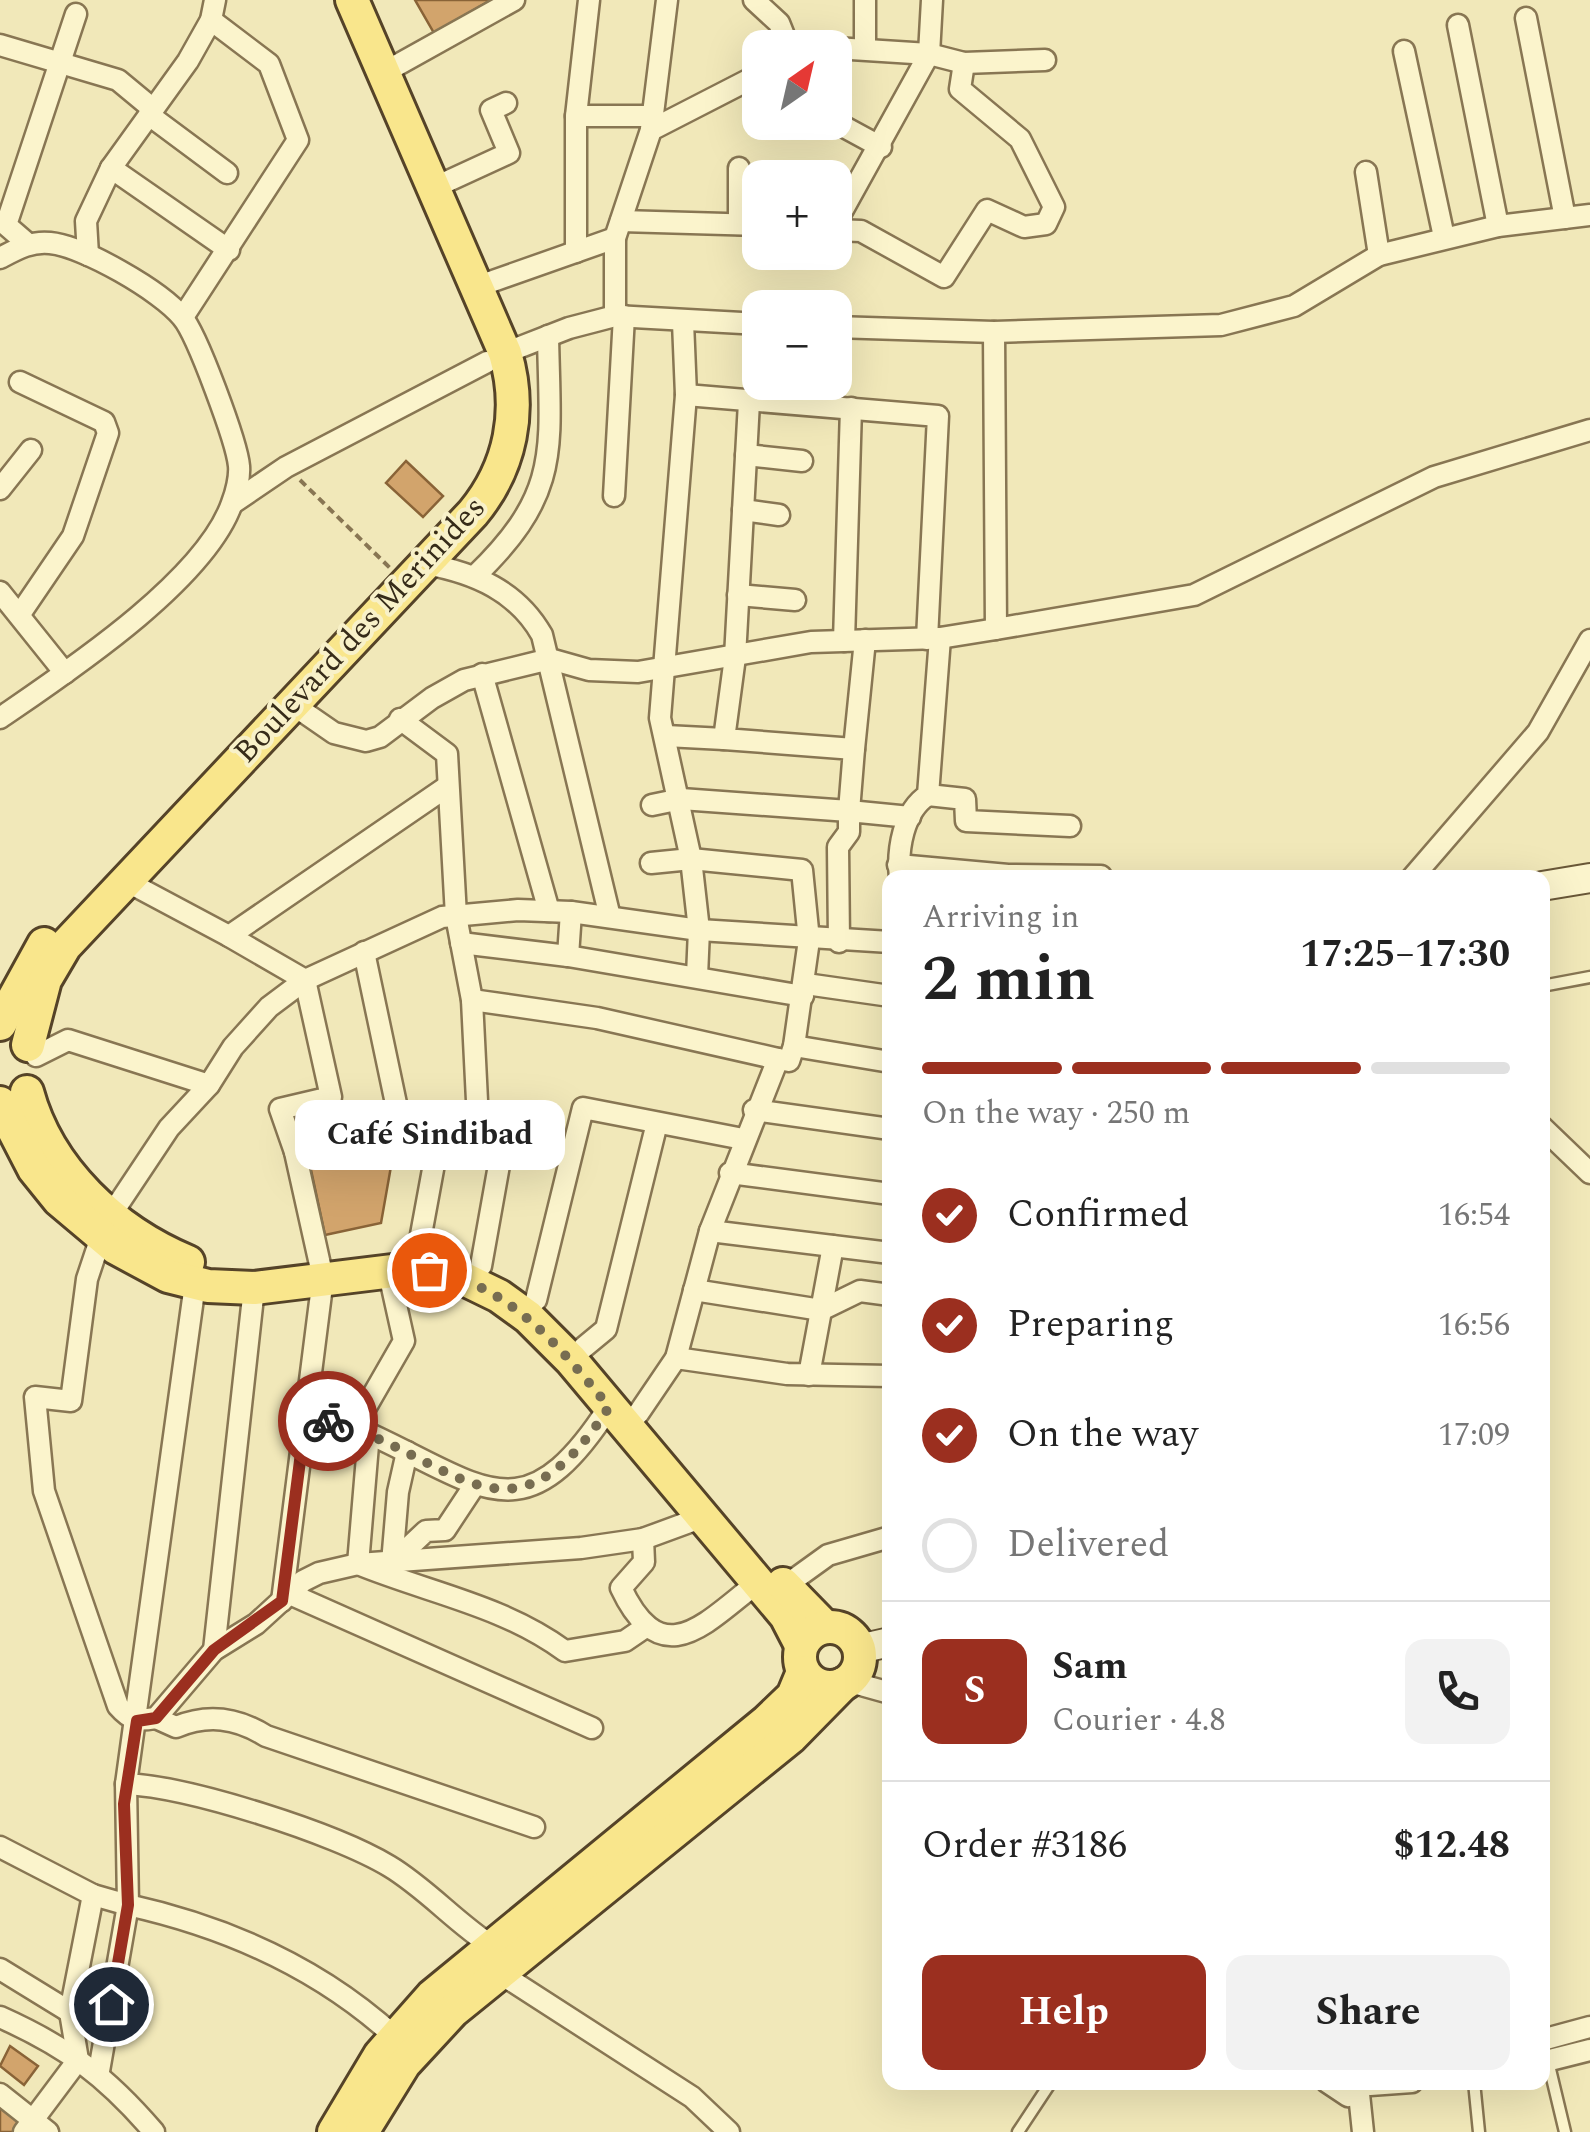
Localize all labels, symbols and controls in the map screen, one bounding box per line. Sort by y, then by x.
north arrow [742,30,852,140]
map controls [742,30,852,400]
button: + [742,160,852,270]
button: − [742,290,852,400]
street label: Boulevard des Merinides [222,485,498,775]
text: Arriving in [922,893,1079,942]
text: 17:25–17:30 [1300,926,1510,984]
text: 2 min [922,930,1095,1029]
text: On the way · 250 m [922,1089,1190,1138]
callout: Café Sindibad [294,1100,564,1170]
text: Café Sindibad [327,1110,533,1159]
text: Confirmed [1007,1186,1189,1244]
icon: check [922,1188,977,1243]
text: 16:54 [1438,1191,1510,1240]
pin [387,1228,472,1313]
icon: bag [402,1243,457,1298]
text: Preparing [1007,1296,1174,1354]
icon: check [922,1298,977,1353]
text: 16:56 [1438,1301,1510,1350]
courier [278,1371,378,1471]
icon: bike [301,1394,356,1449]
text: On the way [1007,1406,1198,1464]
icon: check [922,1408,977,1463]
text: 17:09 [1438,1411,1510,1460]
text: Delivered [1007,1516,1169,1574]
text: Sam [1052,1638,1128,1696]
button: phone [1405,1639,1510,1744]
text: S [964,1662,985,1720]
text: Courier · 4.8 [1052,1696,1225,1745]
text: Order #3186 [922,1817,1127,1875]
text: $12.48 [1393,1817,1510,1875]
button: Help [922,1955,1206,2070]
button: Share [1226,1955,1510,2070]
pin [69,1962,154,2047]
icon: home [84,1977,139,2032]

